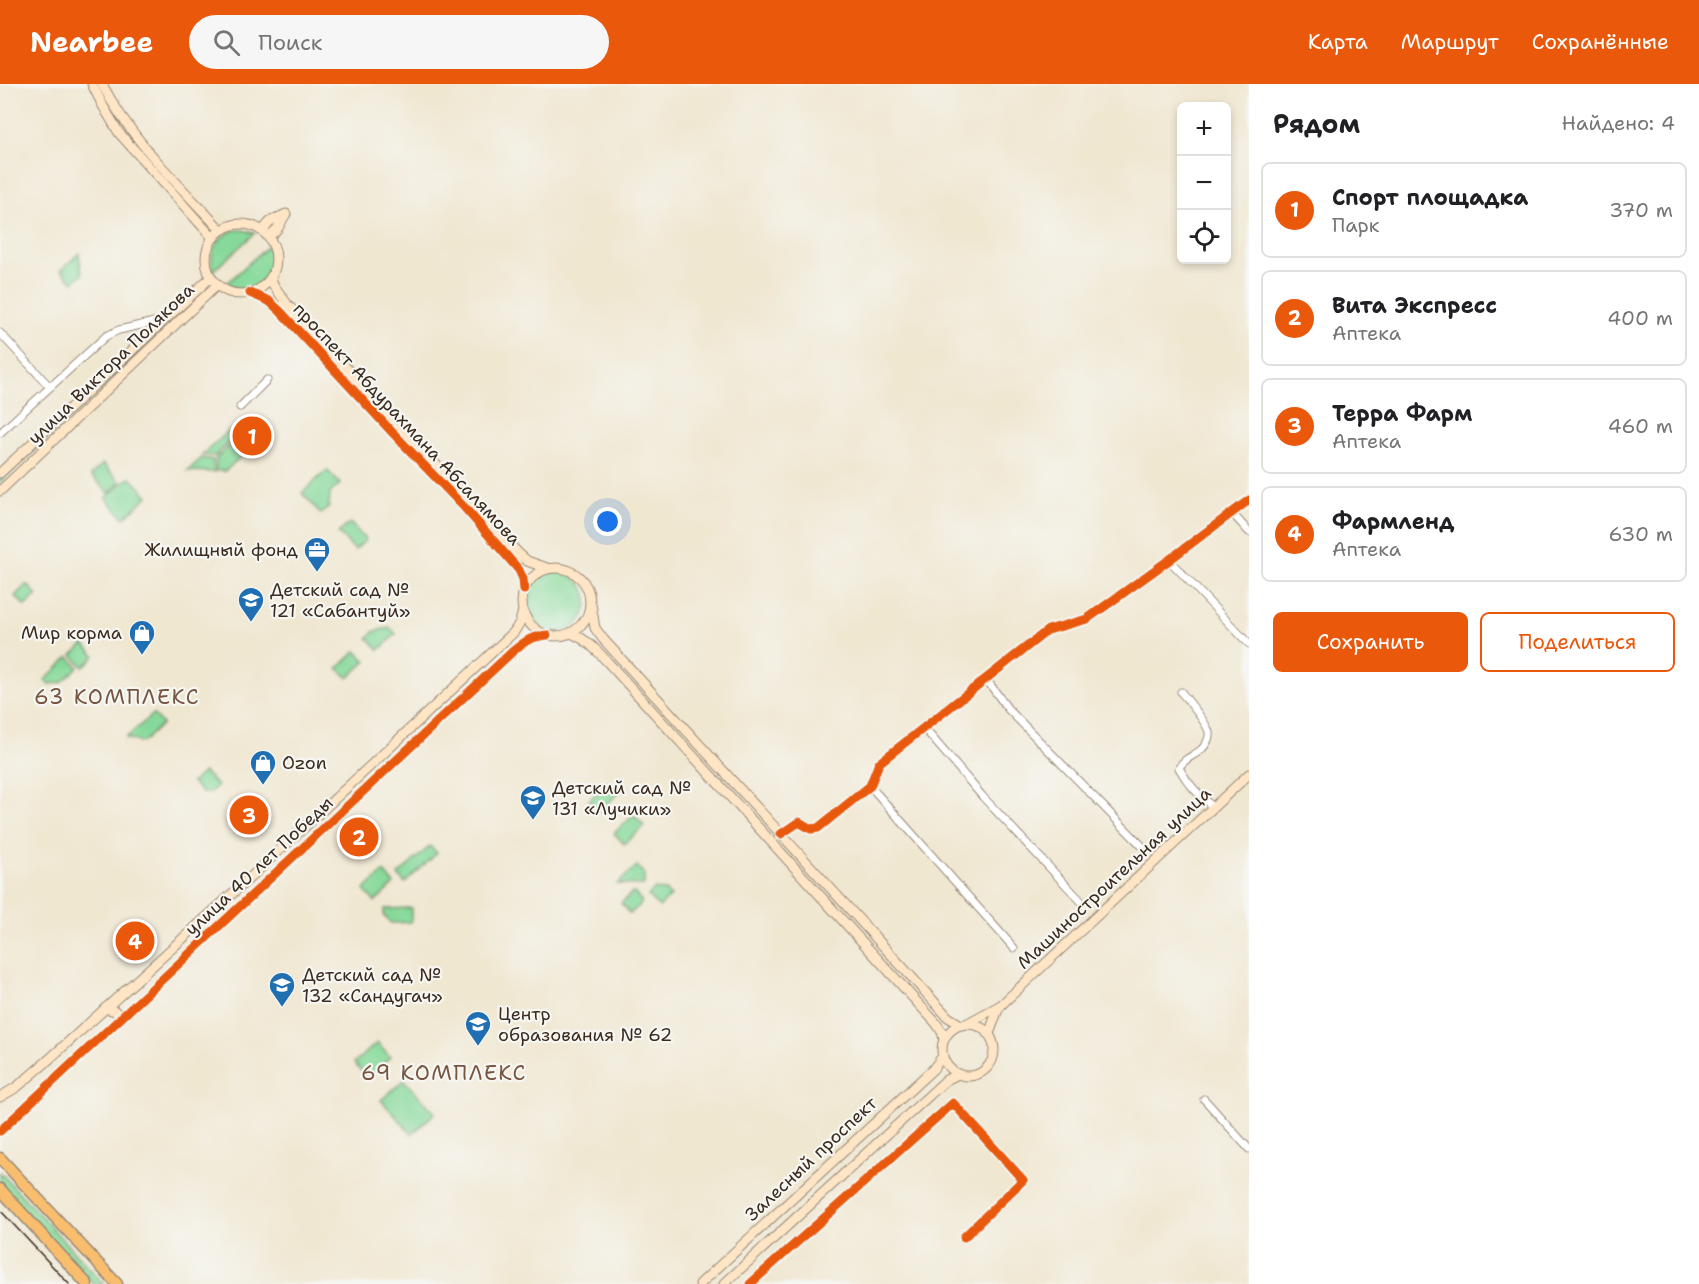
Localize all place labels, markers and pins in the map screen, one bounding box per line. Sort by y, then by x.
pin: 1 [232,414,272,458]
office icon: Жилищный фонд [302,535,332,573]
place label: Жилищный фонд [145,538,299,562]
place label: Детский сад № 121 «Сабантуй» [270,578,410,623]
school or university icon: Детский сад № 121 «Сабантуй» [236,585,266,623]
shop icon: Мир корма [127,618,157,656]
place label: Мир корма [21,621,122,645]
shop icon: Ozon [248,748,278,786]
place label: Ozon [282,751,327,775]
place label: Детский сад № 131 «Лучики» [552,776,691,821]
school or university icon: Детский сад № 131 «Лучики» [518,783,548,821]
pin: 3 [230,792,268,838]
pin: 2 [340,814,378,860]
pin: 4 [116,918,154,964]
place label: Детский сад № 132 «Сандугач» [302,963,443,1008]
school or university icon: Детский сад № 132 «Сандугач» [267,970,297,1008]
place label: Центр образования № 62 [498,1002,672,1047]
school or university icon: Центр образования № 62 [463,1009,493,1047]

